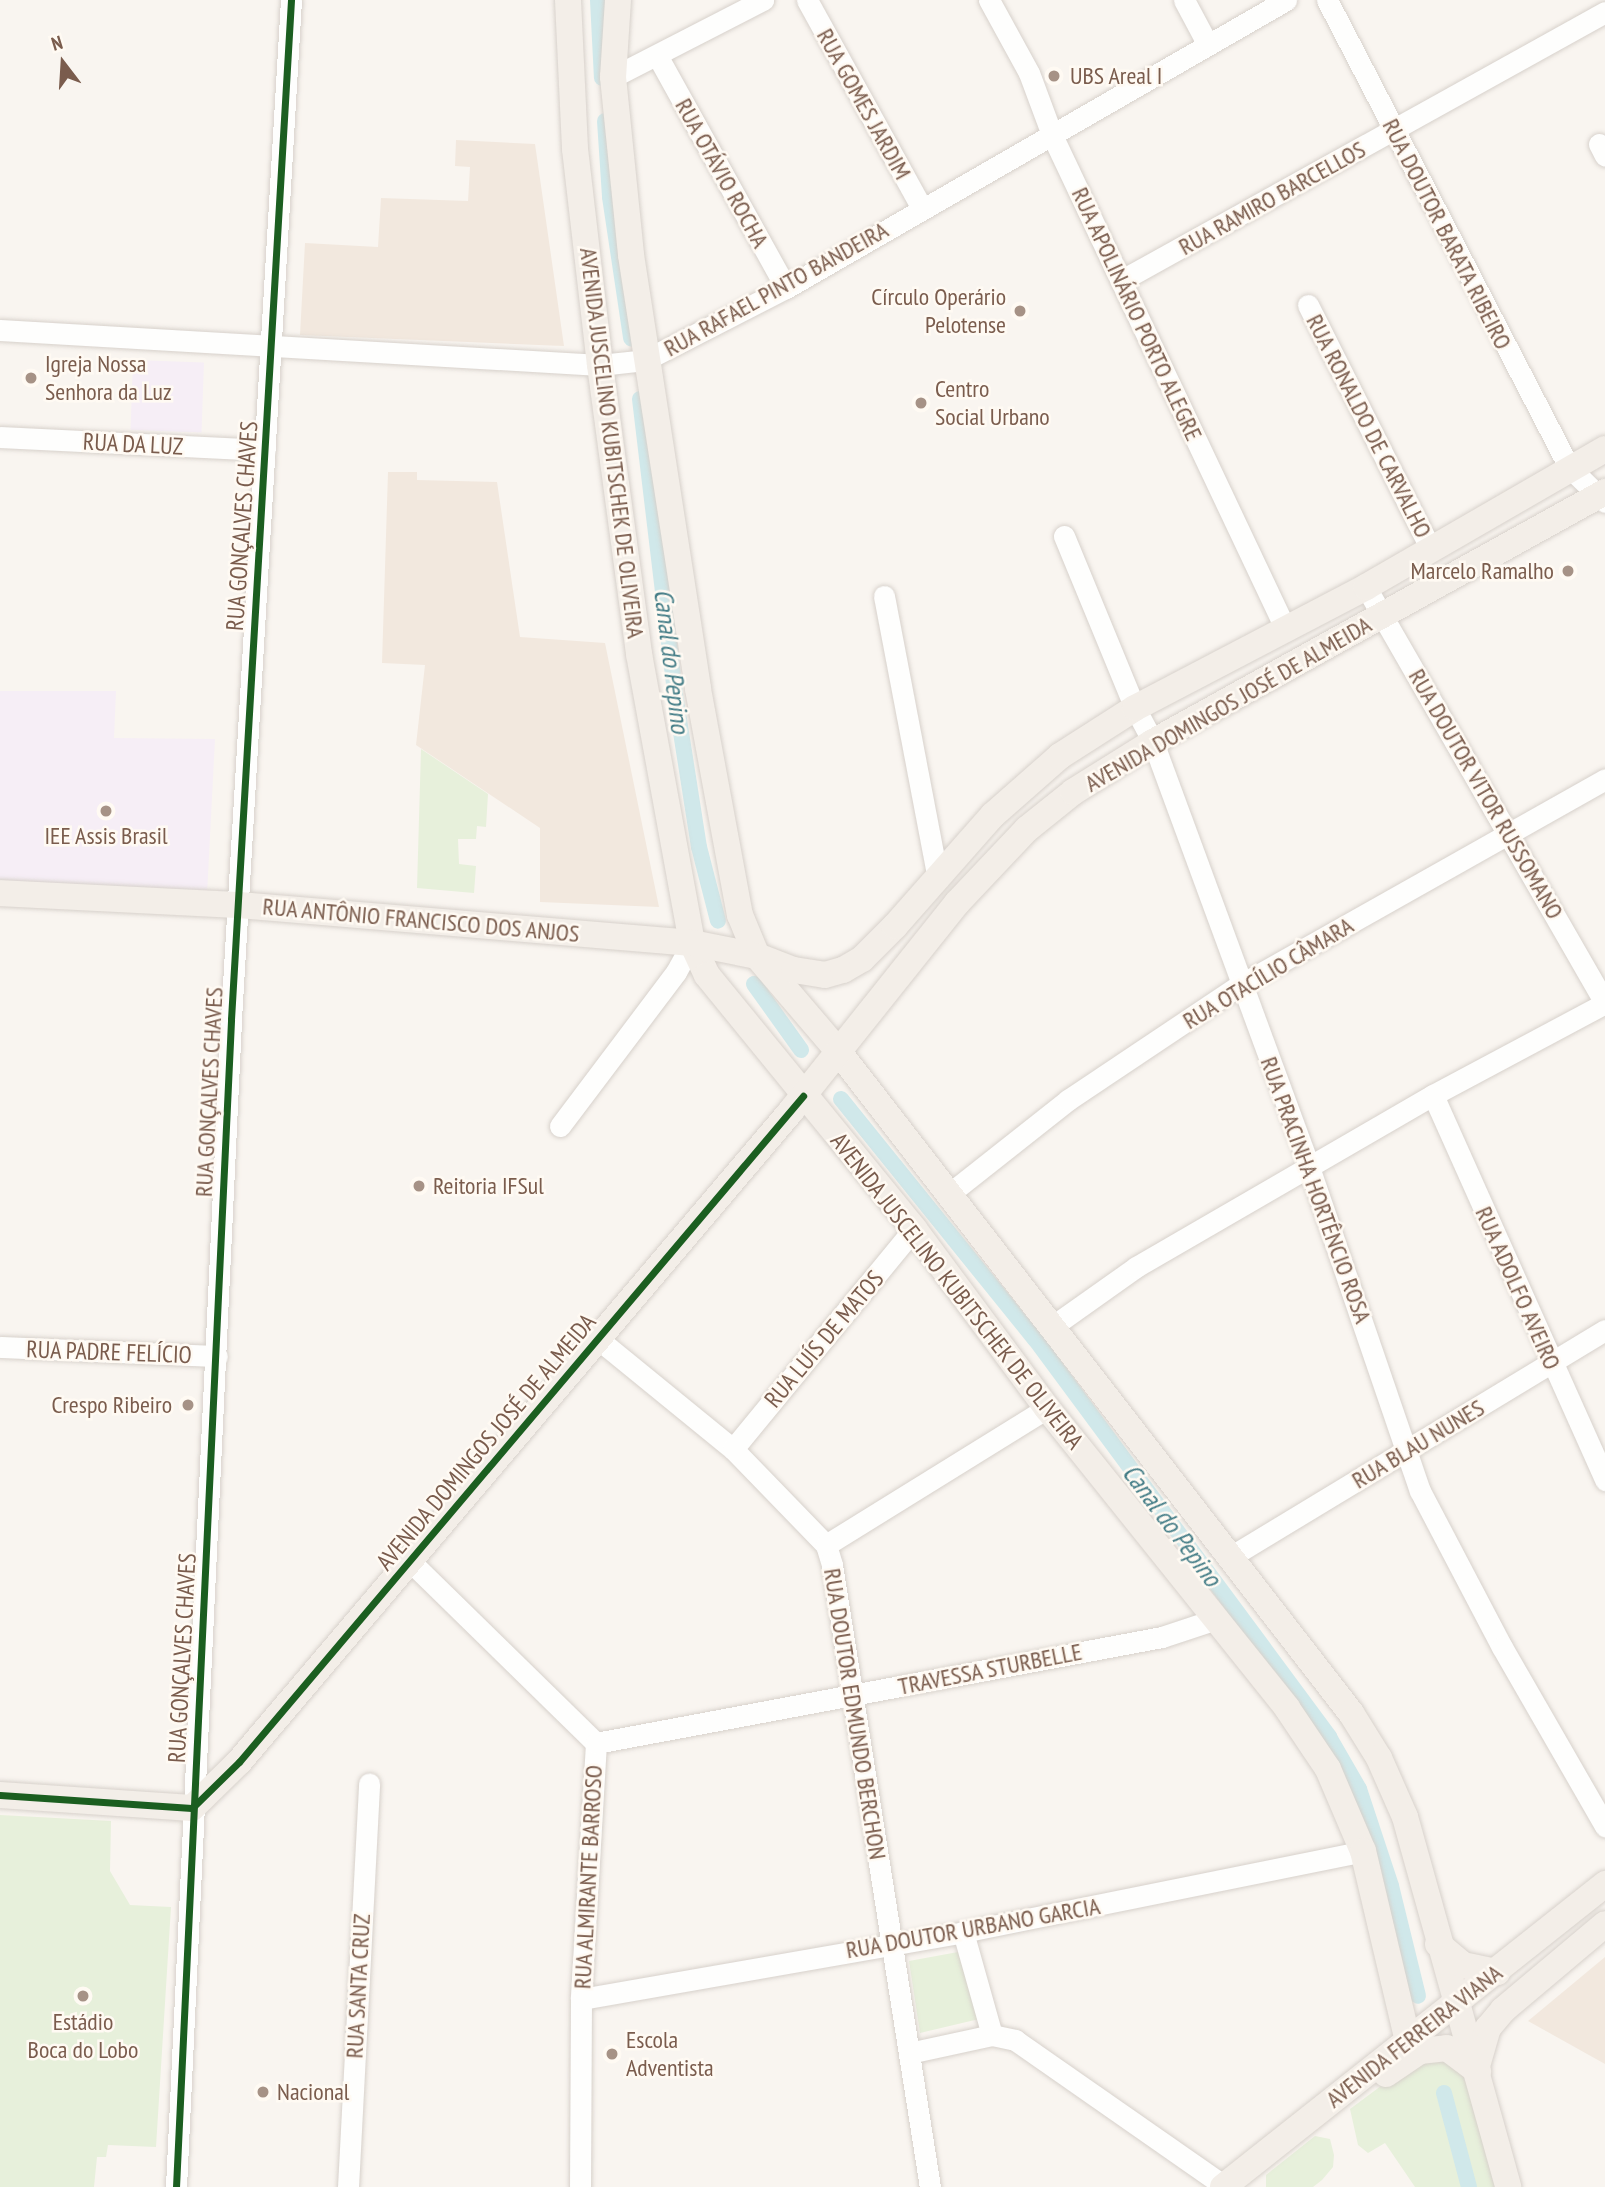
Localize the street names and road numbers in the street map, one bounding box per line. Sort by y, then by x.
street label: RUA GOMES JARDIM [811,23,917,185]
street label: RUA OTÁVIO ROCHA [669,93,775,253]
street label: RUA DOUTOR BARATA RIBEIRO [1376,113,1518,355]
street label: RUA RAMIRO BARCELLOS [1173,135,1371,261]
street label: RUA APOLINÁRIO PORTO ALEGRE [1065,182,1209,446]
street label: RUA RAFAEL PINTO BANDEIRA [658,215,894,363]
street label: AVENIDA JUSCELINO KUBITSCHEK DE OLIVEIRA [574,245,650,641]
street label: RUA RONALDO DE CARVALHO [1300,309,1438,543]
street label: RUA GONÇALVES CHAVES [220,420,264,632]
street label: RUA DA LUZ [81,427,185,461]
street label: AVENIDA DOMINGOS JOSÉ DE ALMEIDA [1079,610,1377,798]
street label: RUA DOUTOR VITOR RUSSOMANO [1402,663,1570,925]
street label: RUA ANTÔNIO FRANCISCO DOS ANJOS [260,892,582,948]
street label: RUA OTACÍLIO CÂMARA [1177,911,1359,1035]
street label: RUA GONÇALVES CHAVES [189,986,229,1198]
street label: RUA PRACINHA HORTÊNCIO ROSA [1254,1052,1378,1328]
street label: AVENIDA JUSCELINO KUBITSCHEK DE OLIVEIRA [824,1127,1090,1455]
street label: RUA ADOLFO AVEIRO [1469,1201,1567,1375]
street label: RUA LUÍS DE MATOS [758,1264,890,1414]
street label: AVENIDA DOMINGOS JOSÉ DE ALMEIDA [370,1307,602,1577]
street label: RUA PADRE FELÍCIO [25,1335,193,1369]
street label: RUA BLAU NUNES [1346,1393,1490,1495]
street label: RUA GONÇALVES CHAVES [162,1552,202,1764]
street label: RUA DOUTOR EDMUNDO BERCHON [818,1566,892,1862]
street label: TRAVESSA STURBELLE [895,1637,1085,1701]
street label: RUA ALMIRANTE BARROSO [568,1764,608,1990]
street label: RUA DOUTOR URBANO GARCIA [843,1891,1103,1965]
street label: RUA SANTA CRUZ [340,1912,376,2060]
street label: AVENIDA FERREIRA VIANA [1319,1958,1509,2114]

